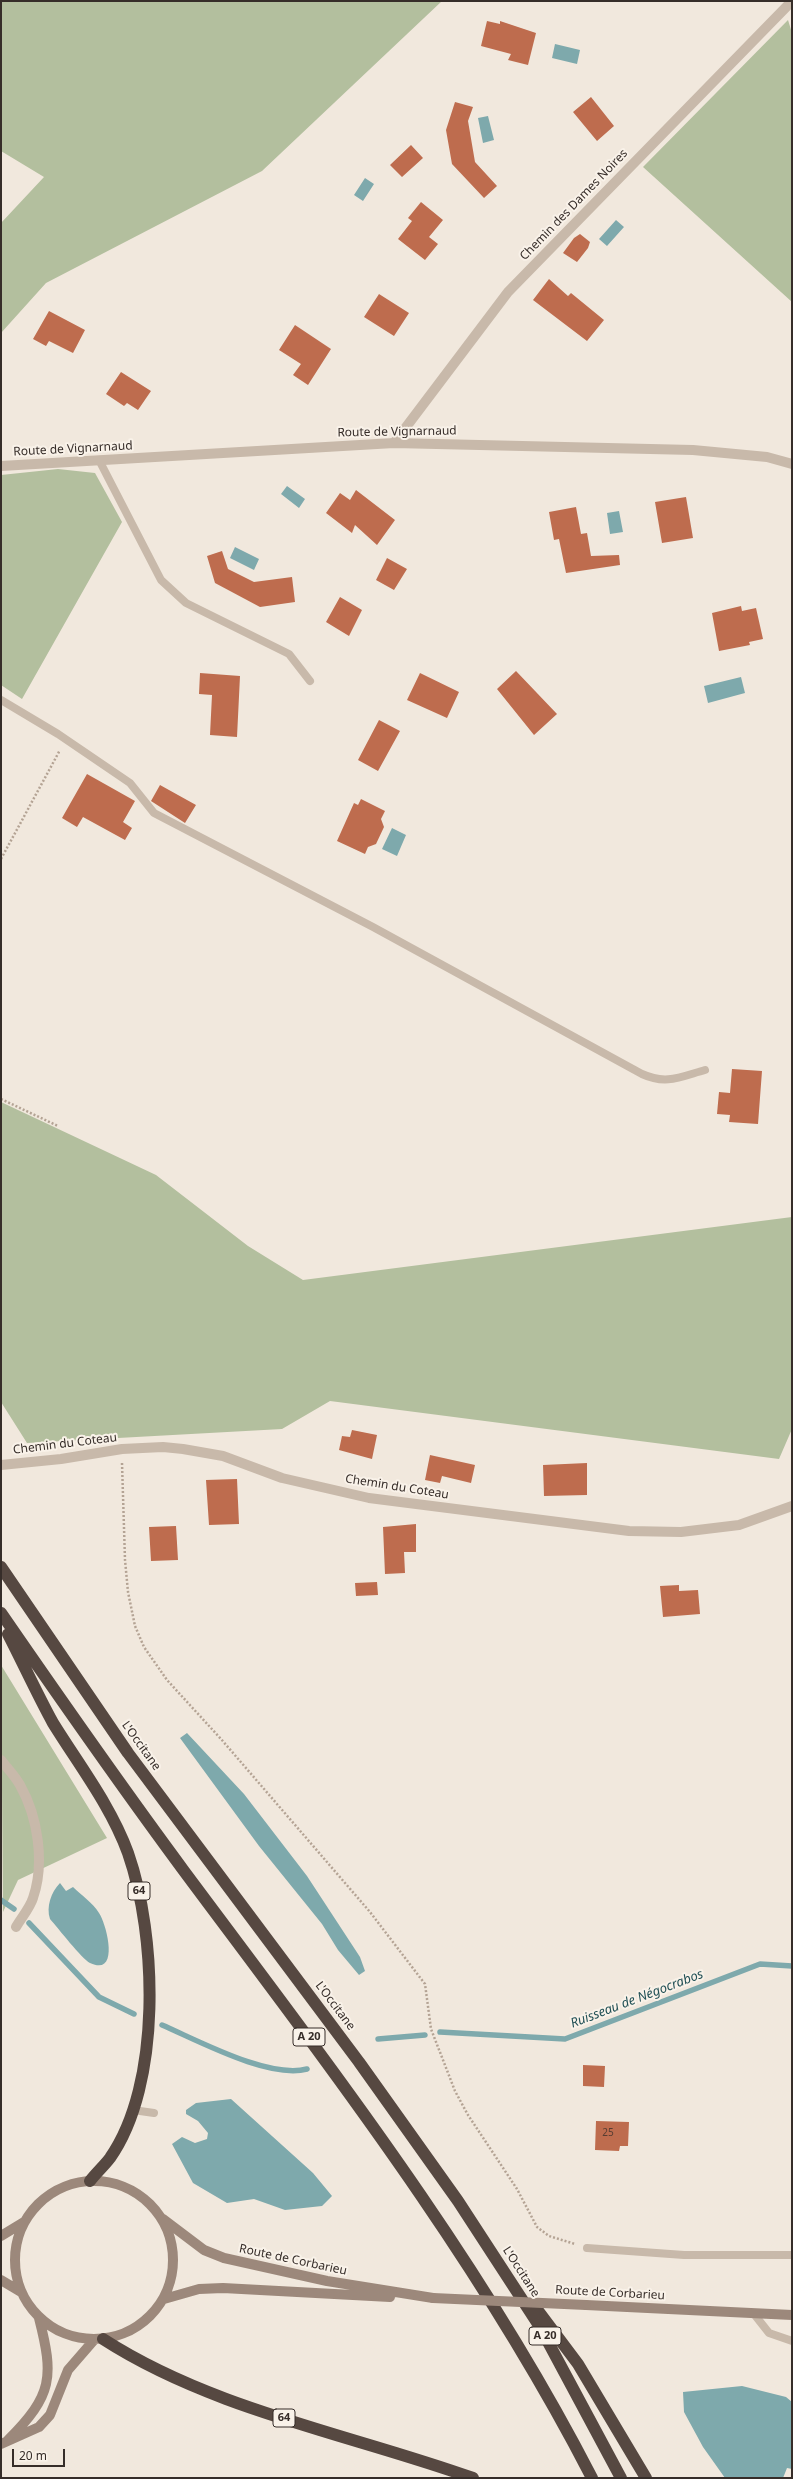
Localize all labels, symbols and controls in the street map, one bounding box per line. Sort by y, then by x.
street label: Chemin des Dames Noires [517,147,631,263]
street label: Route de Vignarnaud [337,424,457,440]
street label: Route de Vignarnaud [13,439,133,459]
street label: Chemin du Coteau [12,1430,118,1458]
street label: Chemin du Coteau [344,1472,450,1502]
street label: L'Occitane [118,1719,164,1773]
road number: 64 [128,1882,150,1900]
water label: Ruisseau de Négocrabos [568,1966,706,2032]
street label: L'Occitane [312,1979,358,2033]
road number: A 20 [293,2028,325,2046]
house number: 25 [602,2127,614,2139]
street label: Route de Corbarieu [238,2242,348,2278]
street label: L'Occitane [499,2244,543,2300]
street label: Route de Corbarieu [555,2283,665,2303]
road number: A 20 [529,2327,561,2345]
road number: 64 [273,2409,295,2427]
scale bar [14,2441,67,2467]
text: 20 m [19,2447,47,2464]

